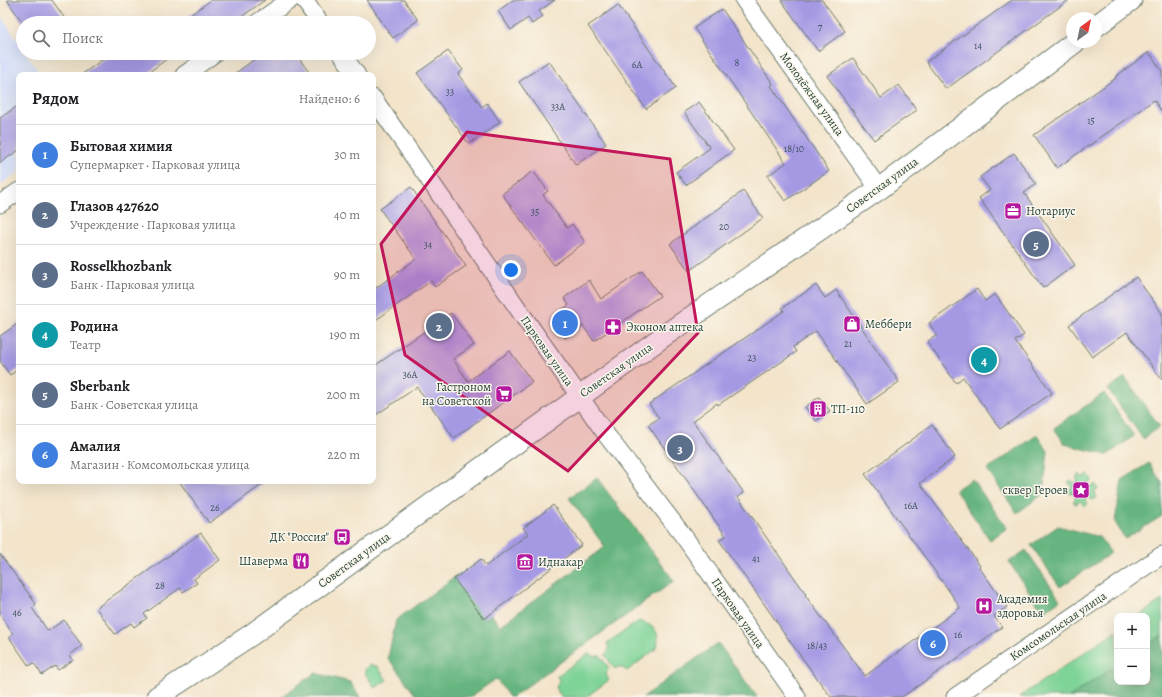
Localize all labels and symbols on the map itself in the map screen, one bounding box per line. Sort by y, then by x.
north arrow [1066,12,1102,48]
house number: 7 [818,20,823,33]
house number: 14 [974,39,982,52]
street label: Молодёжная улица [776,49,848,139]
house number: 8 [735,56,740,69]
house number: 6А [632,58,642,71]
house number: 33 [446,85,454,98]
house number: 33А [551,100,565,113]
house number: 15 [1087,114,1095,127]
house number: 18/10 [784,142,804,155]
street label: Советская улица [843,153,922,217]
office icon: Нотариус [1003,201,1023,221]
place label: Нотариус [1026,203,1076,219]
house number: 35 [531,205,539,218]
house number: 20 [719,220,729,233]
pin: 5 [1023,229,1049,259]
house number: 34 [424,238,433,251]
your location [501,260,521,280]
pin: 1 [552,308,578,338]
pin: 2 [426,311,452,341]
street label: Парковая улица [517,313,577,390]
shop icon: Меббери [842,314,862,334]
place label: Меббери [865,316,912,332]
pharmacy icon: Эконом аптека [603,317,623,337]
place label: Эконом аптека [626,319,704,335]
house number: 21 [844,337,853,350]
street label: Советская улица [576,339,656,401]
pin: 4 [971,345,997,375]
house number: 23 [748,351,756,364]
house number: 36А [403,368,417,381]
place label: Гастроном на Советской [422,379,491,409]
supermarket icon: Гастроном на Советской [494,384,514,404]
building icon: ТП-110 [808,399,828,419]
place label: ТП-110 [831,401,865,417]
pin: 3 [667,433,693,463]
place icon: сквер Героев [1071,480,1091,500]
place label: сквер Героев [1003,482,1068,498]
house number: 16А [904,499,918,512]
house number: 26 [210,501,220,514]
bus stop icon: ДК "Россия" [332,527,352,547]
street label: Советская улица [315,528,394,592]
place label: ДК "Россия" [270,529,329,545]
restaurant icon: Шаверма [291,551,311,571]
museum icon: Иднакар [515,552,535,572]
house number: 41 [752,552,761,565]
place label: Шаверма [239,553,288,569]
place label: Иднакар [538,554,583,570]
street label: Парковая улица [708,575,768,652]
house number: 28 [155,579,165,592]
street label: Комсомольская улица [1007,587,1110,664]
place label: Академия здоровья [996,591,1048,621]
hospital icon: Академия здоровья [974,596,994,616]
house number: 46 [12,606,22,619]
pin: 6 [920,628,946,658]
house number: 16 [954,628,962,641]
house number: 18/43 [807,639,827,652]

